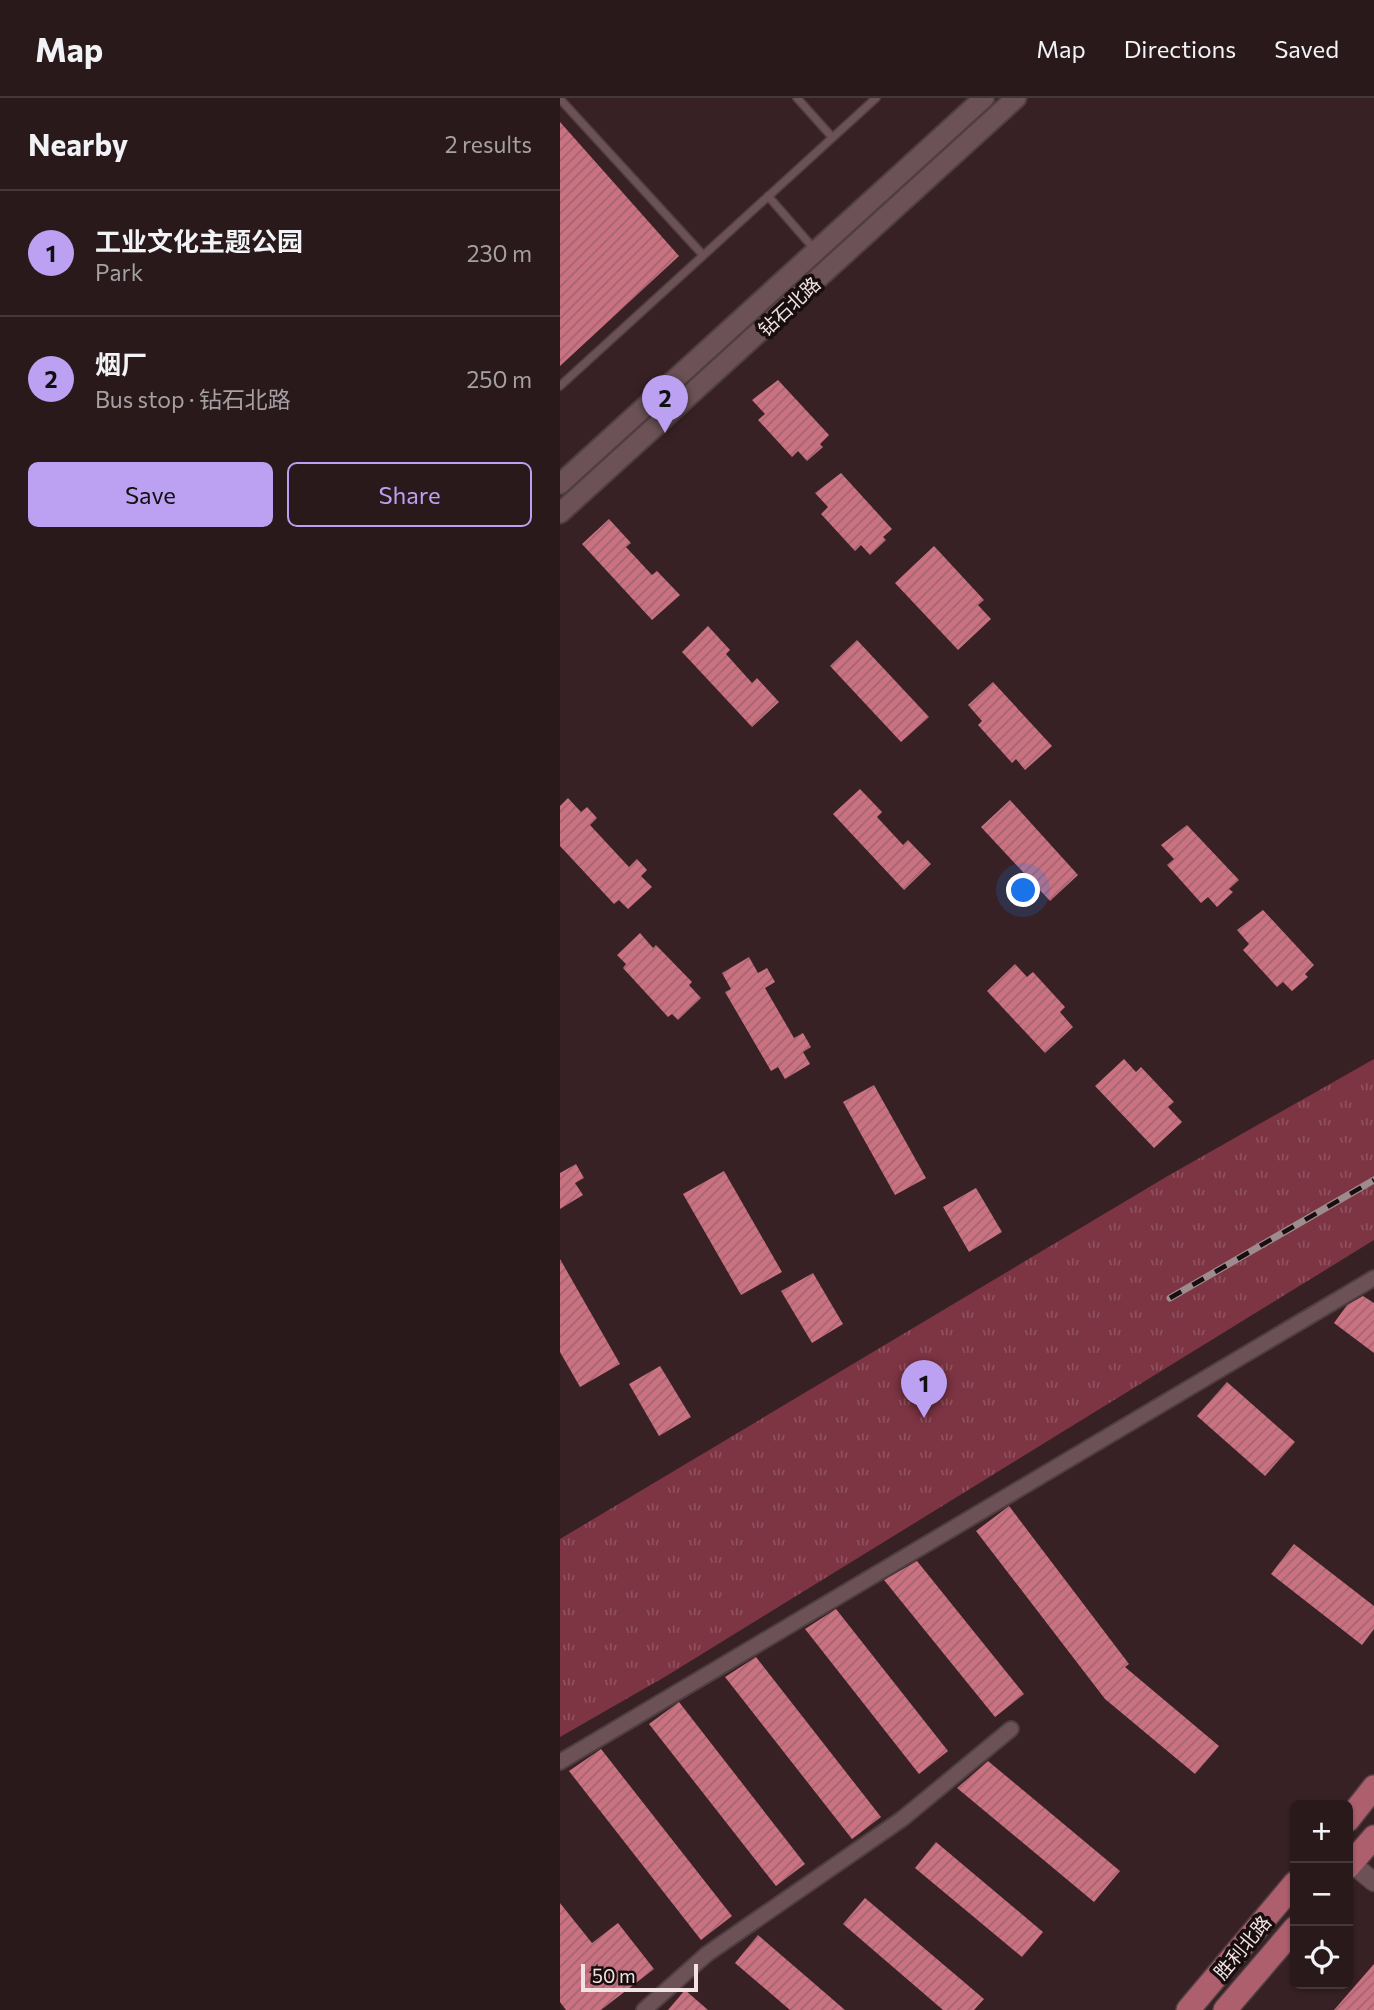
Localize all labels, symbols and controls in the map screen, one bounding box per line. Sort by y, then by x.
text: Map [35,28,103,69]
text: Map [1036,34,1086,63]
text: Directions [1124,34,1236,63]
text: Saved [1274,34,1339,63]
text: Nearby [28,125,128,162]
text: 2 results [445,130,532,158]
text: 工业文化主题公园 [95,225,303,256]
text: 1 [46,239,56,267]
text: 230 m [467,239,532,267]
text: Park [95,258,143,286]
street label: 钻石北路 [753,272,825,340]
text: 烟厂 [95,348,147,379]
text: 2 [44,365,58,393]
text: 250 m [467,365,532,393]
pin: 2 [642,375,688,433]
text: Bus stop · 钻石北路 [95,385,291,413]
button: Save [28,462,273,527]
button: Share [287,462,532,527]
your location [1006,873,1040,907]
pin: 1 [901,1360,947,1418]
map controls [1290,1800,1353,1989]
button: + [1290,1800,1353,1863]
button: − [1290,1863,1353,1926]
street label: 胜利北路 [1209,1910,1275,1984]
button: locate [1290,1926,1353,1989]
scale bar [581,1961,698,1993]
text: 50 m [592,1964,636,1987]

